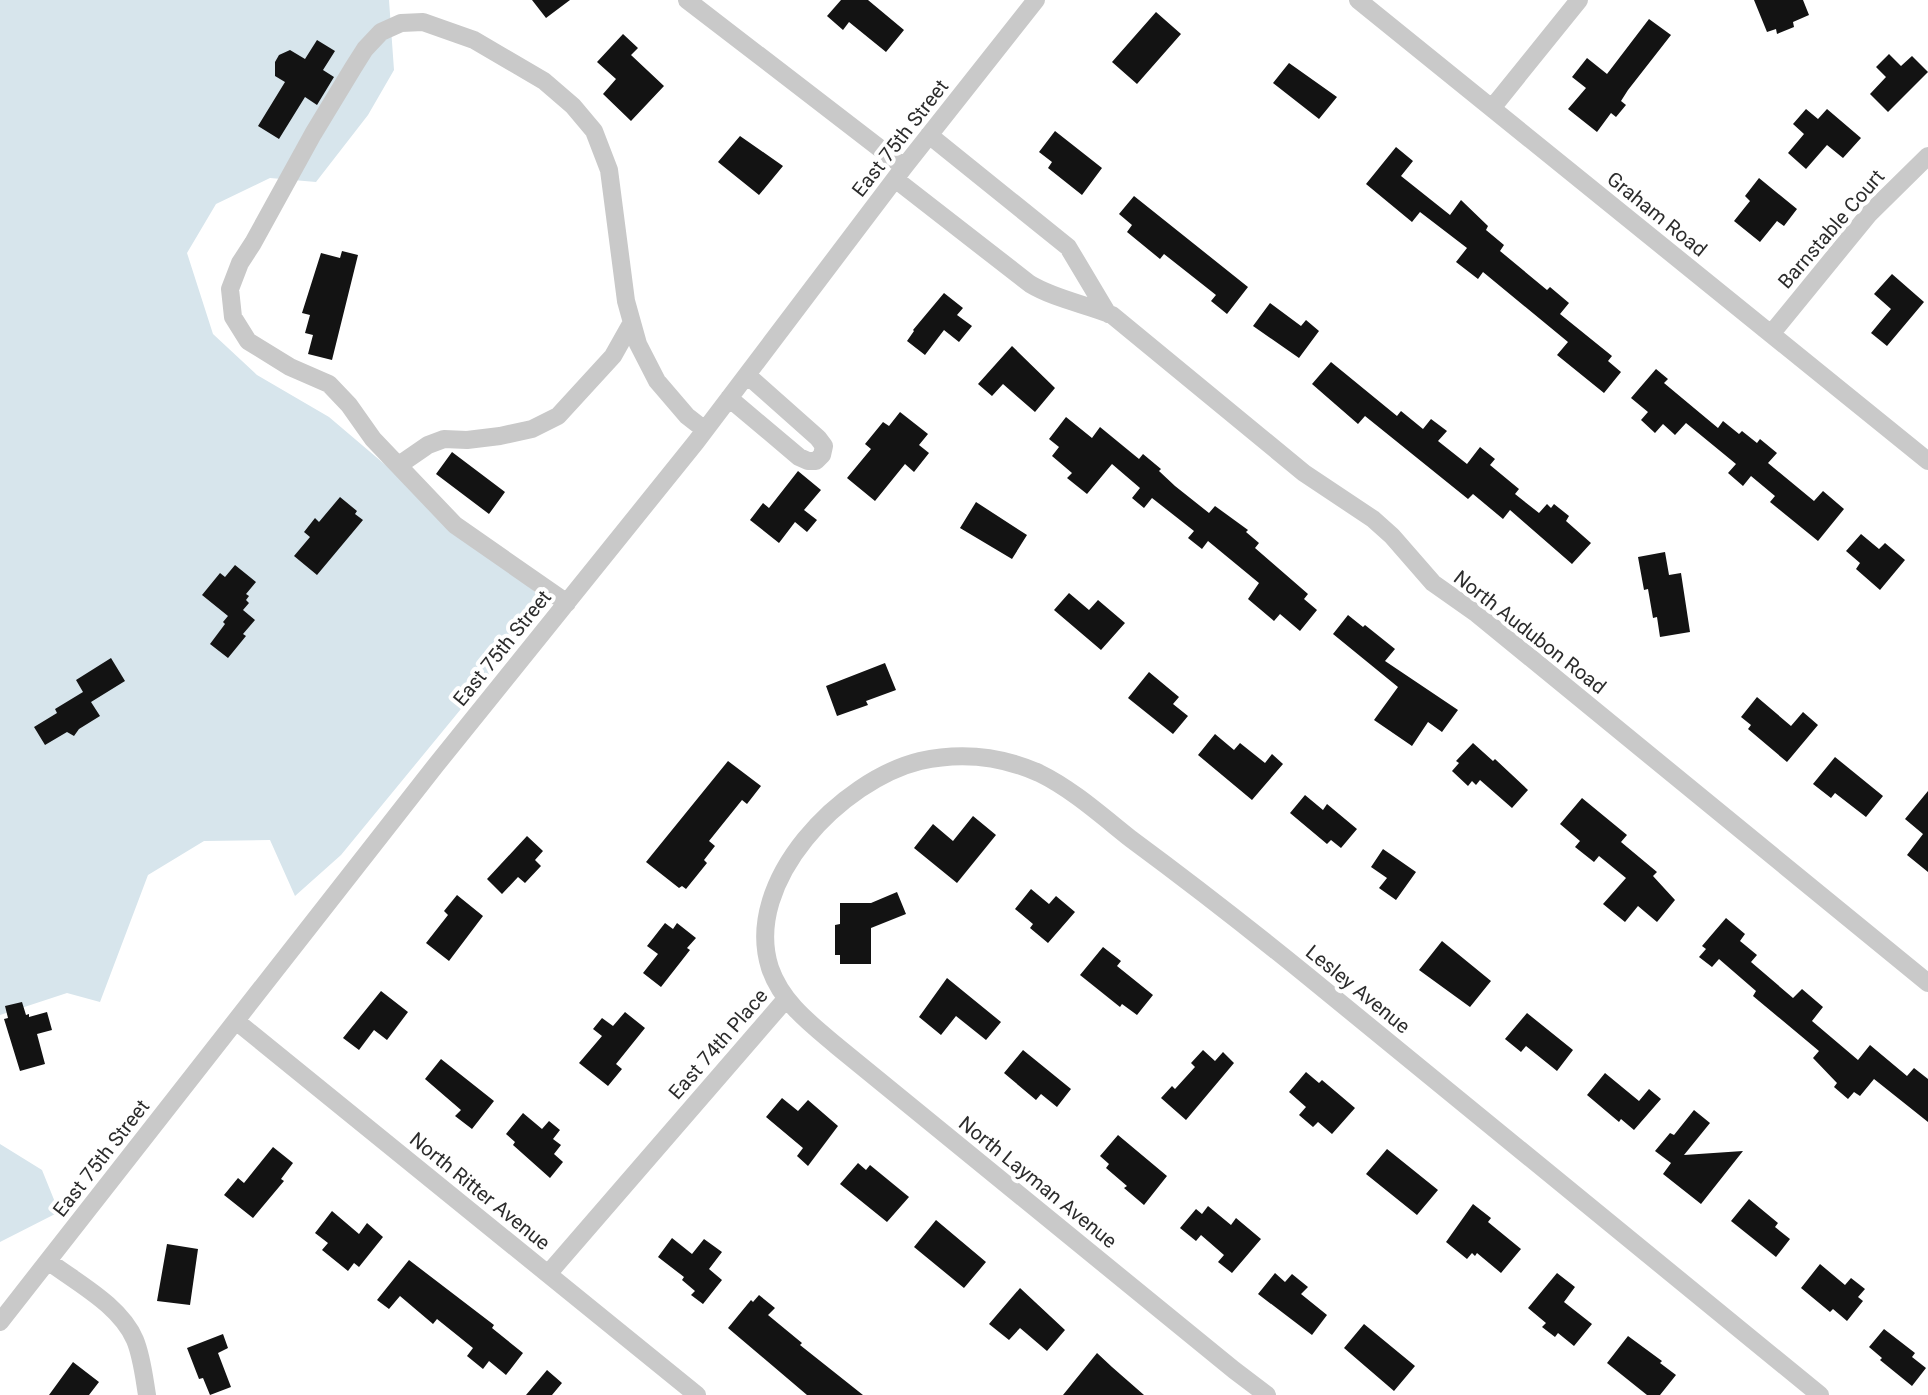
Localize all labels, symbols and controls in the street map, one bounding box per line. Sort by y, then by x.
street label: East 75th Street [847,75,953,201]
street label: Barnstable Court [1773,165,1889,293]
street label: Graham Road [1602,167,1712,261]
street label: North Audubon Road [1449,565,1611,699]
street label: East 75th Street [448,585,556,711]
street label: Lesley Avenue [1301,940,1415,1038]
street label: East 74th Place [664,984,772,1104]
street label: East 75th Street [48,1095,154,1221]
street label: North Layman Avenue [954,1111,1122,1253]
street label: North Ritter Avenue [405,1127,555,1255]

